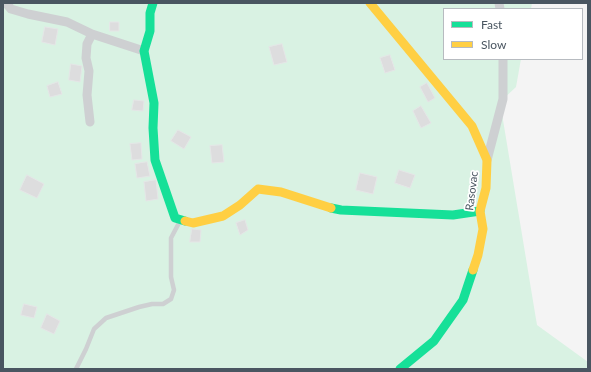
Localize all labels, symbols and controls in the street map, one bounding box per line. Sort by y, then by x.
legend [443,8,583,60]
text: Fast [481,17,502,32]
text: Slow [481,37,506,52]
street label: Rasovac [463,171,481,211]

